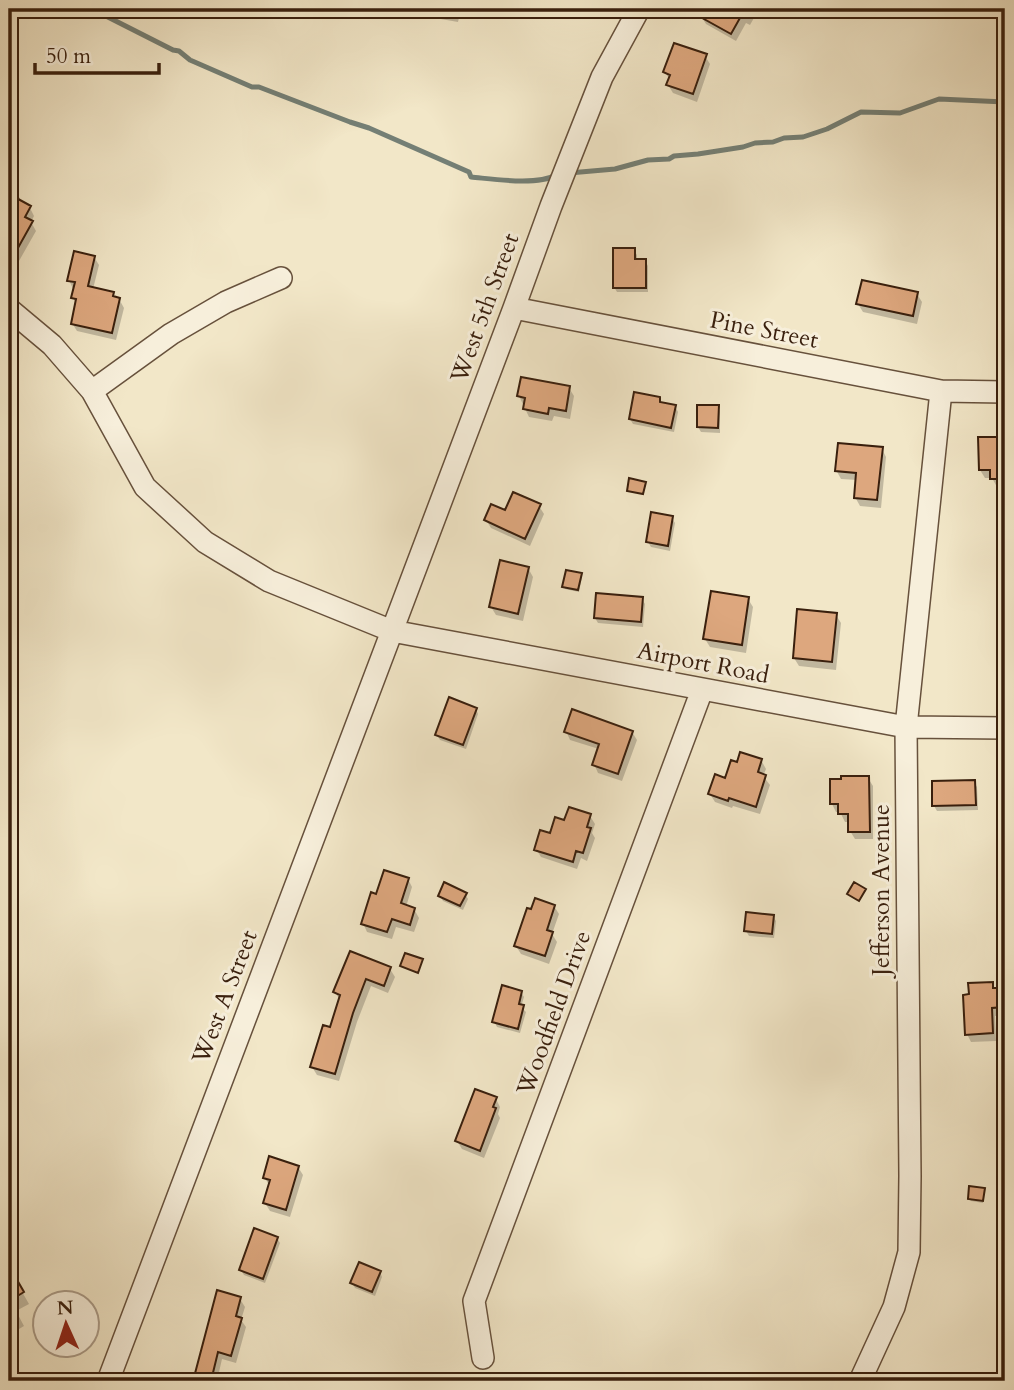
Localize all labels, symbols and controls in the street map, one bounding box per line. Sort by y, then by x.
scale bar [35,32,159,76]
text: 50 m [46,42,91,71]
street label: West 5th Street [442,228,527,388]
street label: Pine Street [707,303,821,357]
street label: Airport Road [634,634,772,692]
street label: Jefferson Avenue [865,804,898,979]
street label: West A Street [184,925,266,1070]
street label: Woodfield Drive [509,926,599,1101]
north arrow [32,1288,102,1358]
text: N [56,1295,75,1321]

